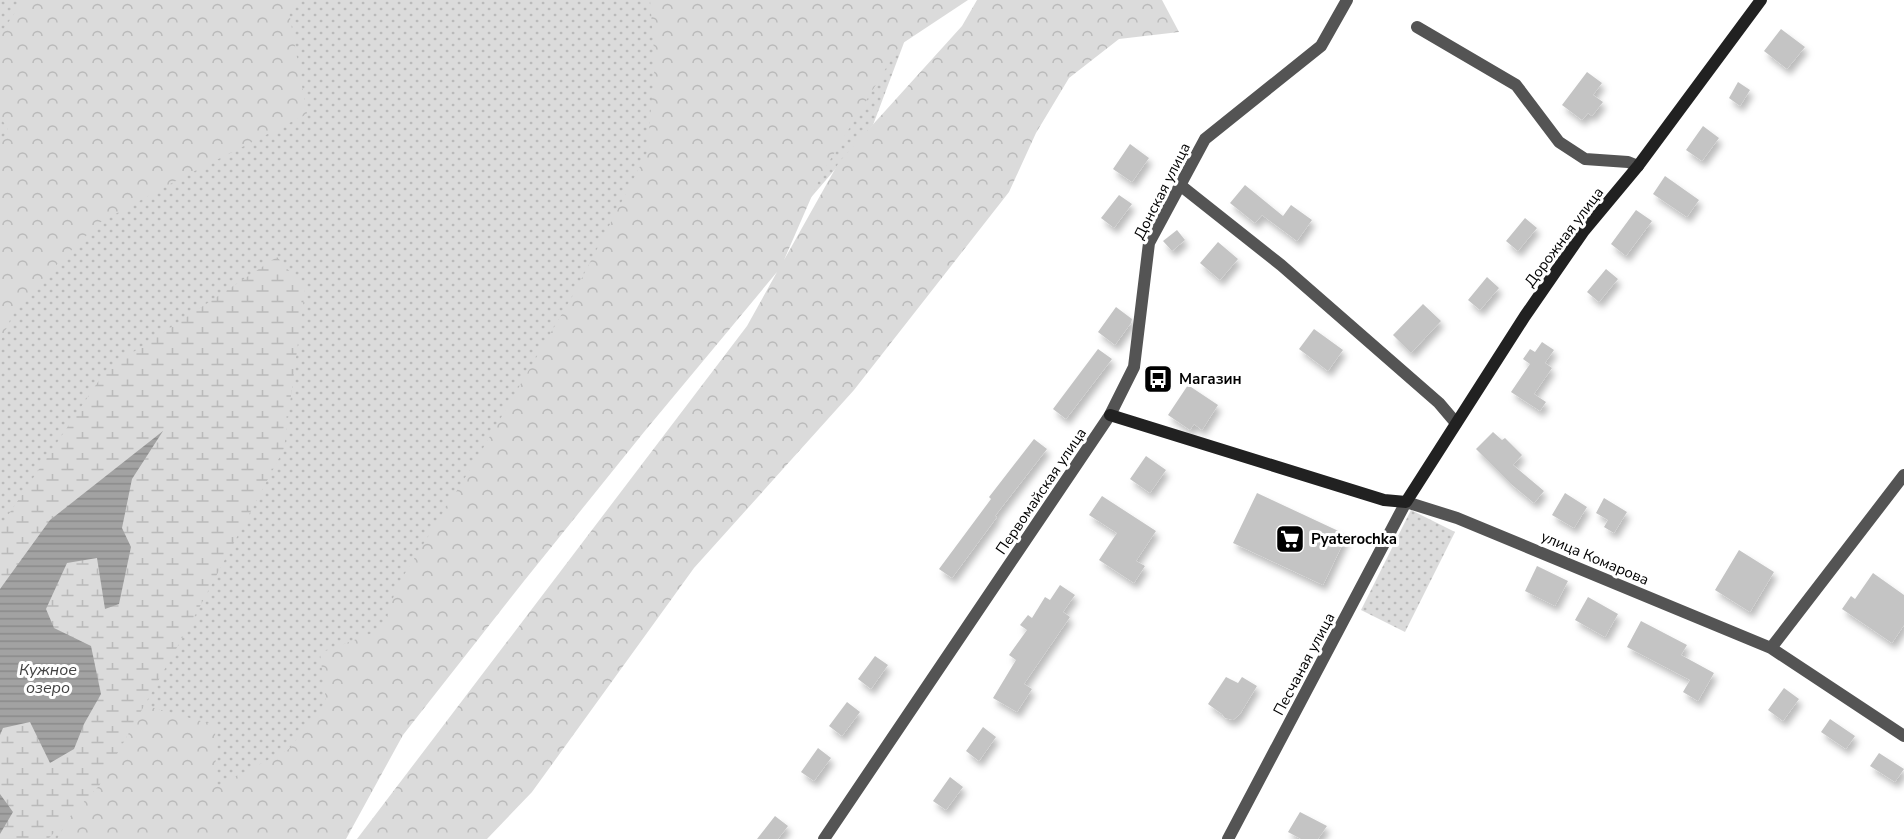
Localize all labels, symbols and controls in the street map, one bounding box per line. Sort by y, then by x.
street label: Донская улица [1129,139,1195,243]
street label: Дорожная улица [1520,183,1608,291]
bus stop icon: Магазин [1142,363,1174,395]
place label: Магазин [1179,369,1242,389]
street label: Первомайская улица [991,424,1091,558]
supermarket icon: Pyaterochka [1274,523,1306,555]
street label: улица Комарова [1538,526,1652,590]
place label: Pyaterochka [1311,529,1397,549]
street label: Песчаная улица [1269,609,1339,719]
water label: Кужное озеро [19,659,77,699]

